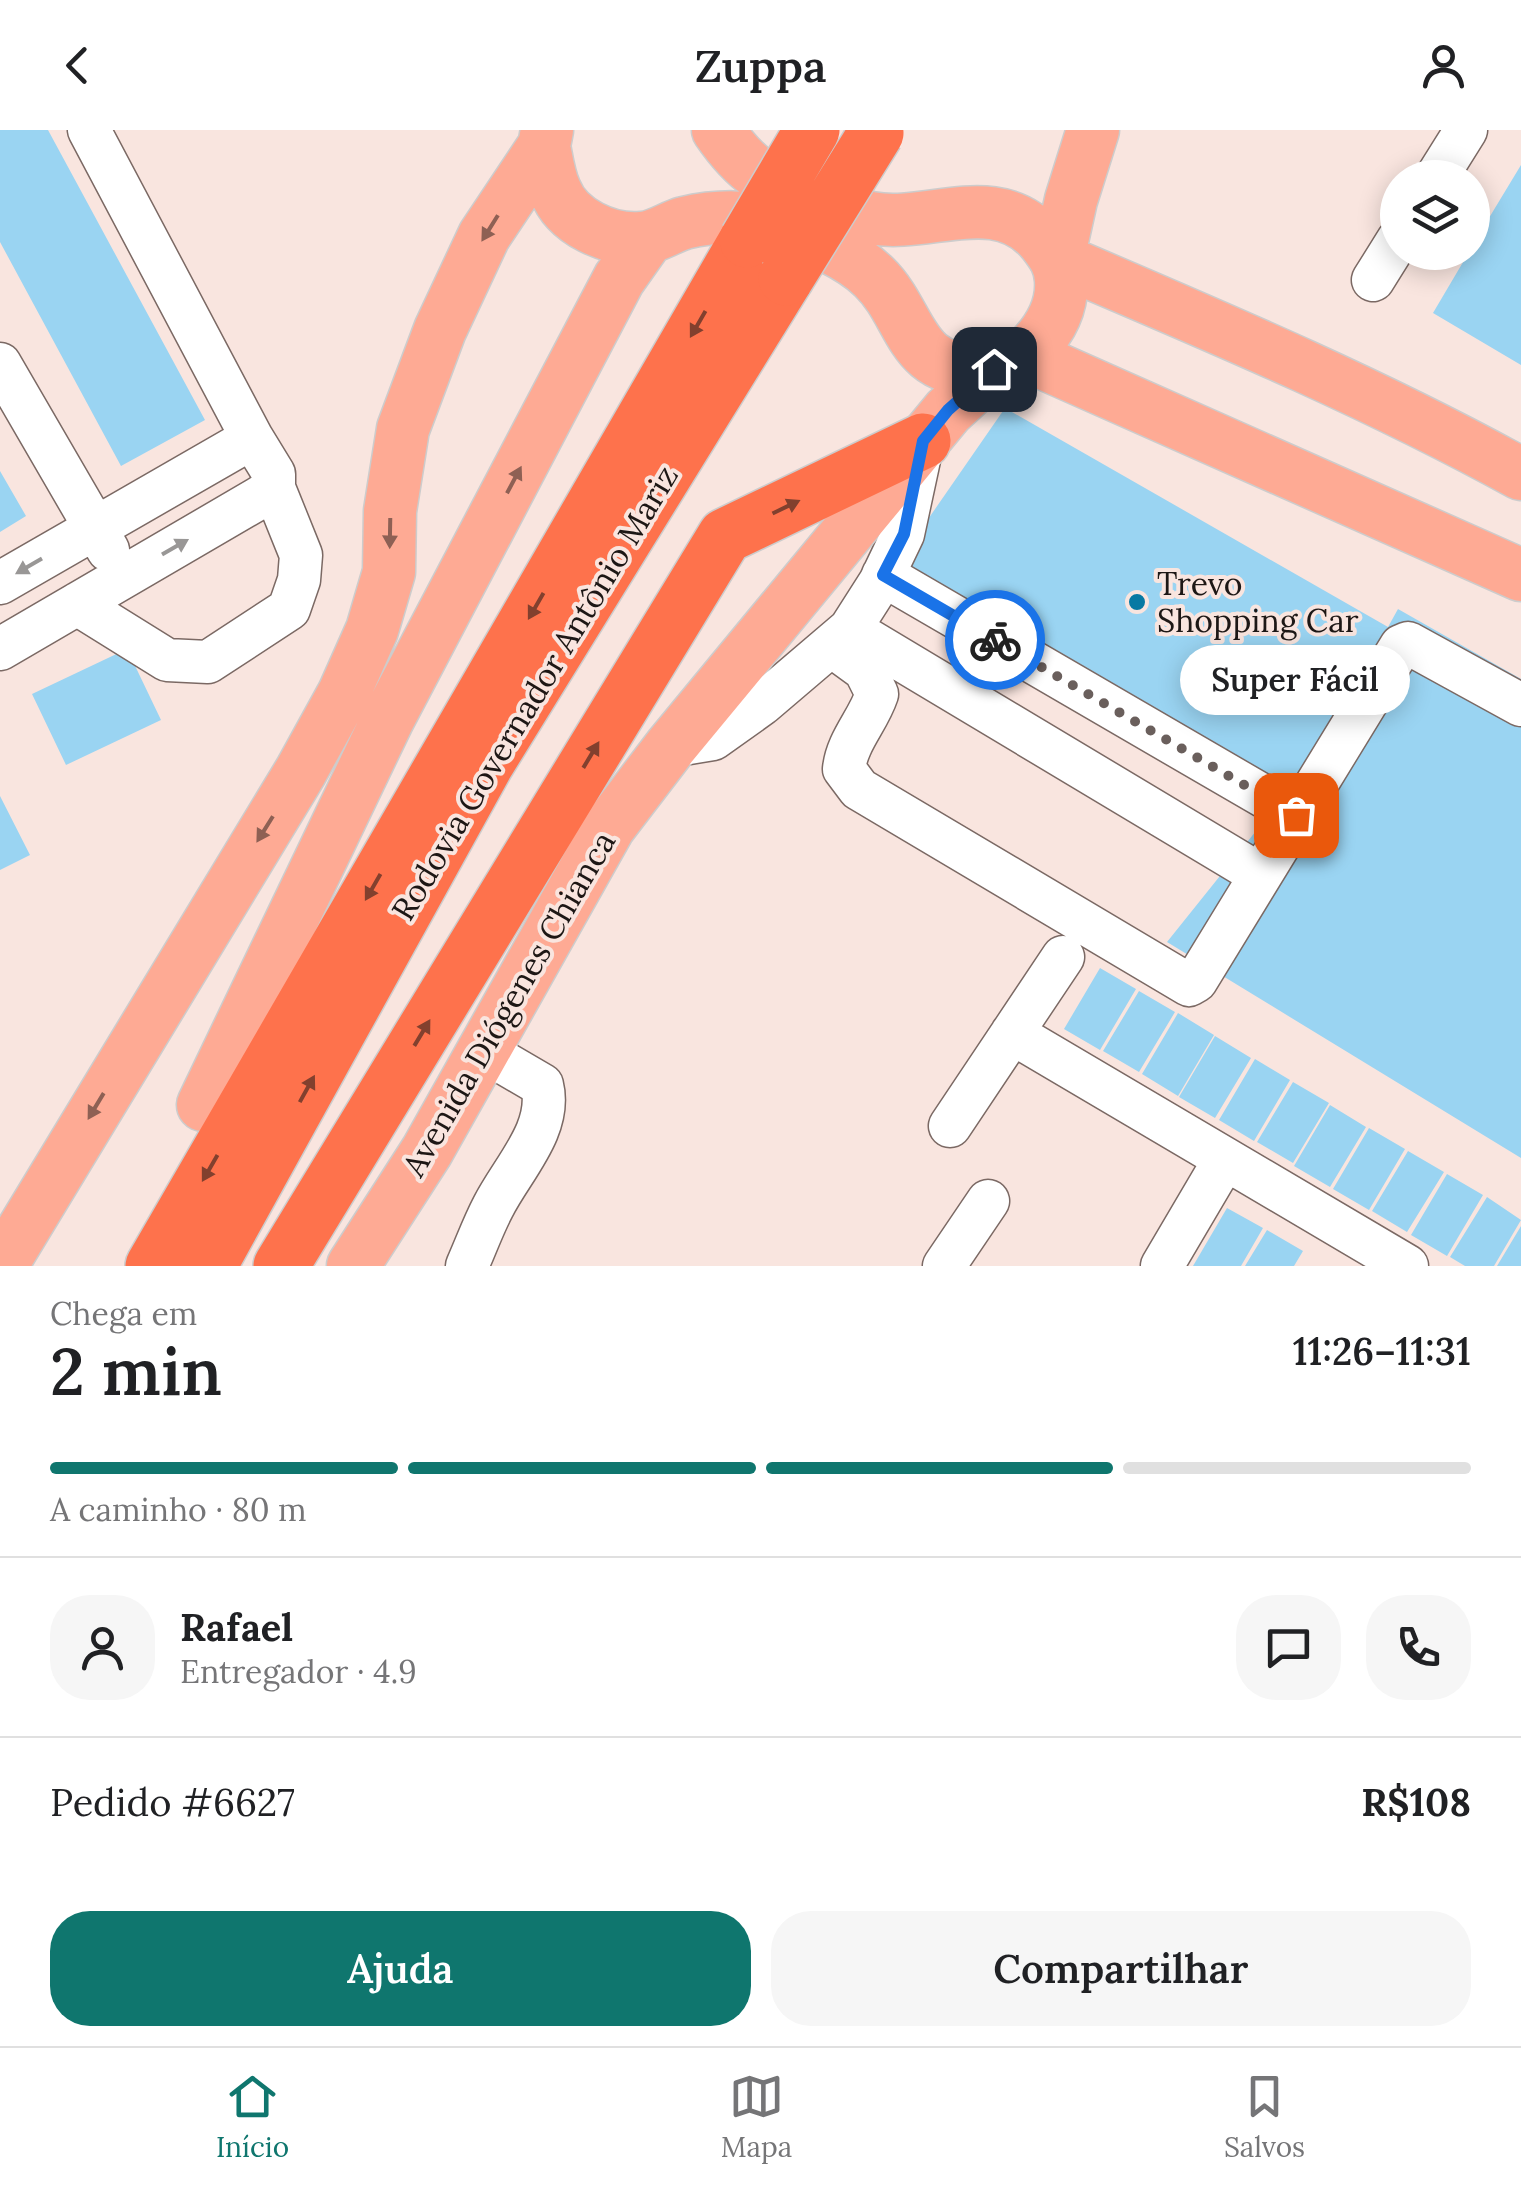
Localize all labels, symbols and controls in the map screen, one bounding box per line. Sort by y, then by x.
text: Zuppa [695,37,826,94]
icon: back [50,38,105,93]
icon: person [1416,38,1471,93]
map controls [1380,160,1490,270]
button: layers [1380,160,1490,270]
one-way arrow [481,214,500,241]
one-way arrow [690,310,707,338]
pin [952,327,1037,412]
icon: home [967,342,1022,397]
street label: Rodovia Governador Antônio Mariz [382,458,687,928]
one-way arrow [505,465,522,494]
one-way arrow [772,498,801,515]
one-way arrow [381,518,397,550]
one-way arrow [160,539,189,556]
one-way arrow [15,557,43,574]
place label: Trevo Shopping Car [1157,563,1359,641]
courier [945,590,1045,690]
marker: Trevo Shopping Car [1126,591,1148,613]
one-way arrow [527,592,545,620]
icon: bike [968,613,1023,668]
callout: Super Fácil [1181,645,1411,715]
text: Super Fácil [1211,659,1379,700]
one-way arrow [581,742,600,769]
pin [1254,773,1339,858]
icon: bag [1269,788,1324,843]
one-way arrow [257,815,275,842]
street label: Avenida Diógenes Chianca [392,824,624,1184]
one-way arrow [365,873,382,901]
one-way arrow [413,1019,430,1047]
one-way arrow [298,1074,315,1103]
one-way arrow [88,1092,105,1120]
one-way arrow [201,1154,219,1182]
text: Chega em [50,1293,197,1334]
text: 11:26–11:31 [1293,1327,1471,1375]
text: 2 min [50,1330,222,1413]
text: A caminho · 80 m [50,1489,307,1530]
button: person [50,1595,155,1700]
button: chat [1236,1595,1341,1700]
button: phone [1366,1595,1471,1700]
text: Rafael [180,1603,293,1651]
text: Entregador · 4.9 [180,1651,417,1692]
text: Pedido #6627 [50,1778,295,1826]
text: R$108 [1361,1778,1471,1826]
button: Ajuda [50,1911,751,2026]
button: Compartilhar [771,1911,1471,2026]
tab: Início [216,2069,289,2165]
tab: Mapa [721,2069,792,2165]
tab: Salvos [1224,2069,1305,2165]

